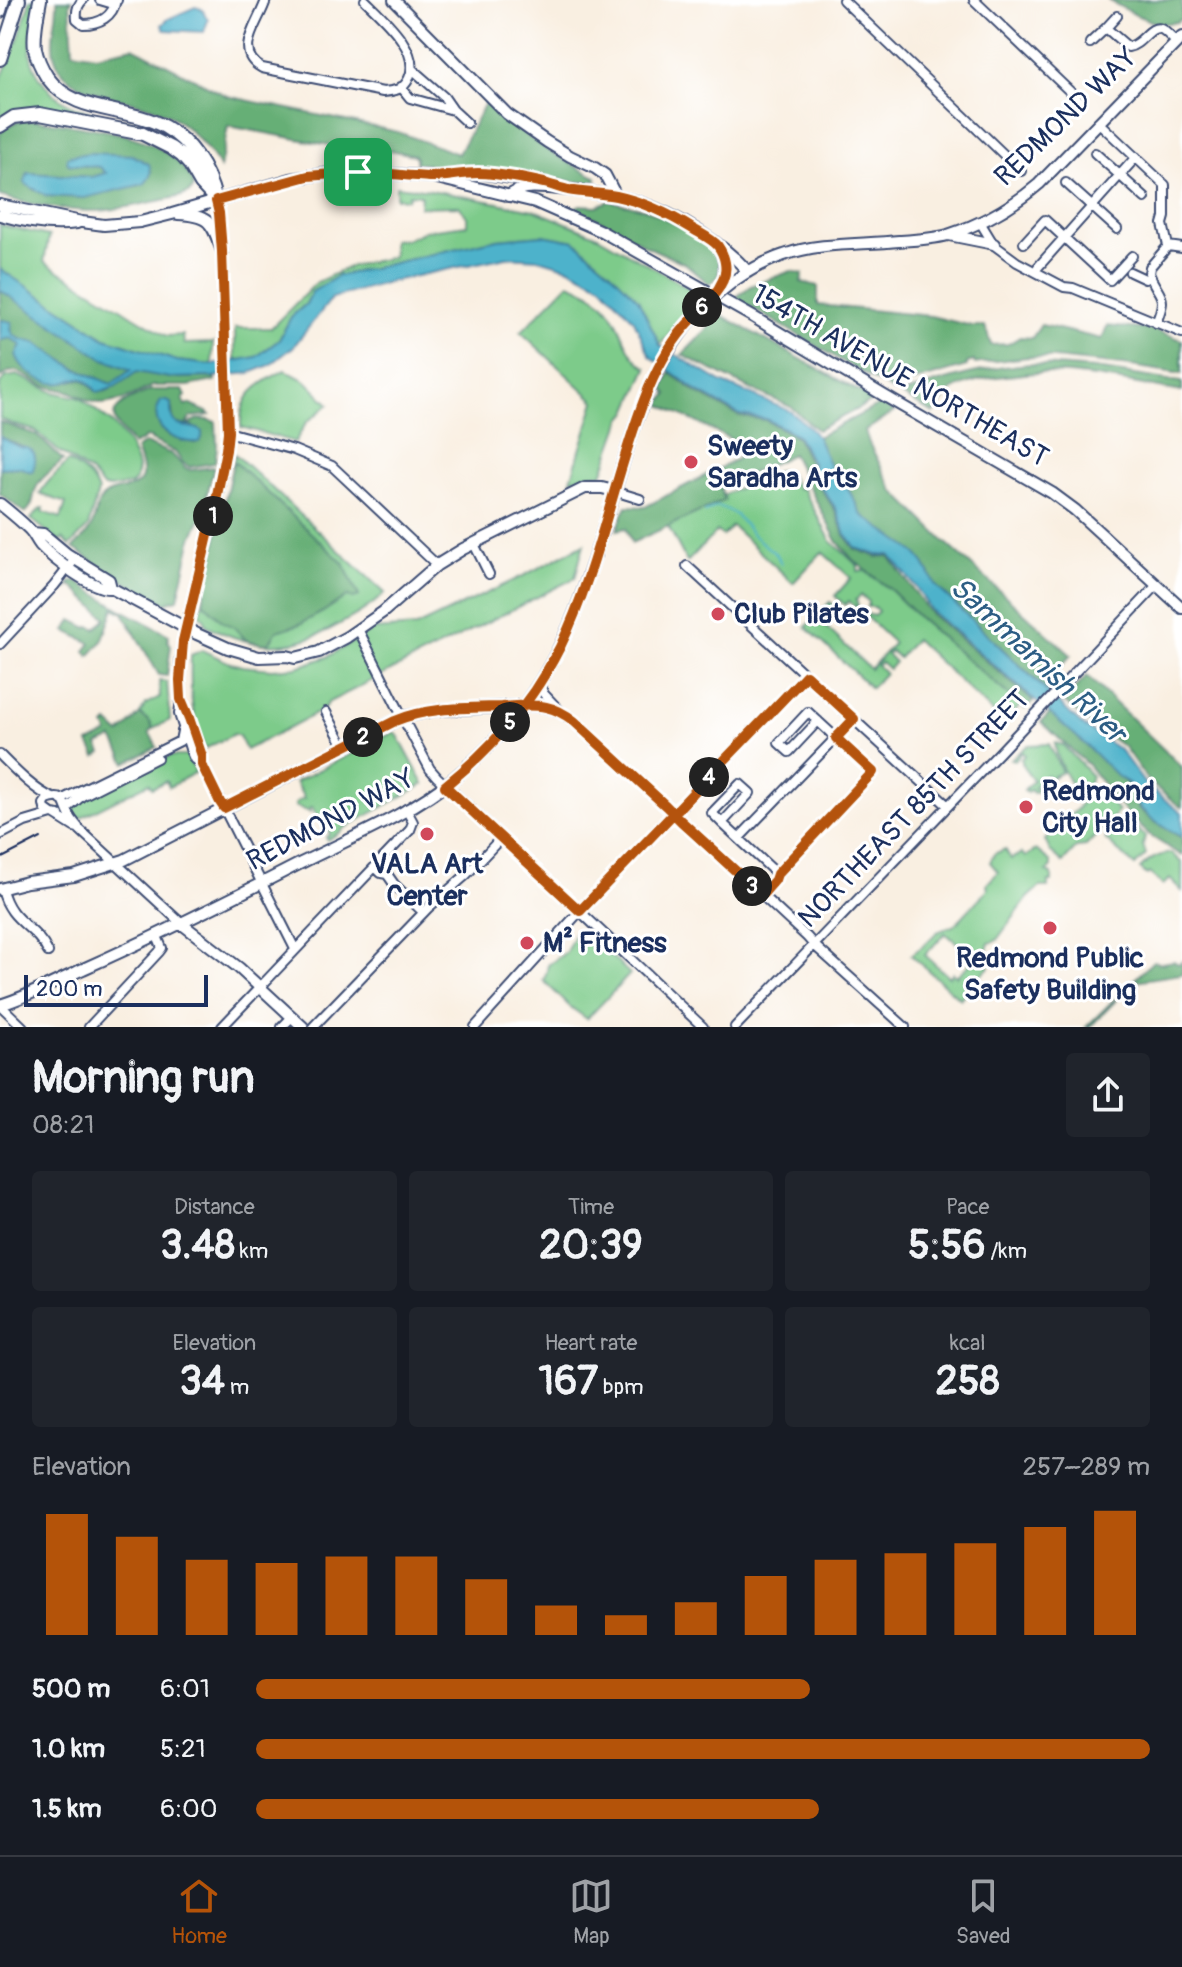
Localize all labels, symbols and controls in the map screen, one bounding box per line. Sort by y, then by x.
street label: REDMOND WAY [987,40,1145,194]
pin [324,138,392,206]
icon: arrive [336,150,380,194]
street label: 154TH AVENUE NORTHEAST [745,277,1055,475]
pin: 6 [682,287,722,327]
text: 6 [696,293,708,321]
place label: Sweety Saradha Arts [707,429,858,496]
marker: Sweety Saradha Arts [682,453,700,471]
pin: 1 [193,496,233,536]
text: 1 [209,502,217,530]
water label: Sammamish River [942,569,1136,753]
place label: Club Pilates [734,597,869,632]
marker: Club Pilates [709,605,727,623]
street label: NORTHEAST 85TH STREET [791,682,1037,936]
pin: 5 [490,702,530,742]
text: 5 [504,708,516,736]
pin: 2 [343,717,383,757]
text: 2 [357,723,369,751]
pin: 4 [689,757,729,797]
street label: REDMOND WAY [241,761,421,879]
text: 4 [703,763,715,791]
place label: Redmond City Hall [1042,774,1155,841]
marker: Redmond City Hall [1017,798,1035,816]
marker: VALA Art Center [418,825,436,843]
place label: VALA Art Center [371,847,484,914]
pin: 3 [732,866,772,906]
text: 3 [746,872,758,900]
marker: Redmond Public Safety Building [1041,919,1059,937]
place label: M² Fitness [543,926,667,961]
marker: M² Fitness [518,934,536,952]
place label: Redmond Public Safety Building [956,941,1144,1008]
scale bar [24,971,208,1007]
text: 200 m [36,975,103,1003]
text: Morning run [32,1051,255,1106]
button: share [1066,1053,1150,1137]
text: 08:21 [32,1109,95,1141]
text: Distance [174,1193,255,1221]
text: Time [568,1193,614,1221]
text: Pace [946,1193,989,1221]
text: 3.48 [160,1221,235,1270]
text: 20:39 [539,1221,643,1270]
text: 5:56 [908,1221,986,1270]
text: km [235,1237,268,1265]
text: /km [986,1237,1027,1265]
text: Elevation [172,1329,256,1357]
text: Heart rate [545,1329,637,1357]
text: kcal [950,1329,986,1357]
text: 34 [179,1357,225,1406]
text: 167 [538,1357,598,1406]
text: 258 [936,1357,1000,1406]
text: m [225,1373,249,1401]
text: bpm [598,1373,644,1401]
text: Elevation [32,1451,131,1483]
text: 257–289 m [1023,1451,1150,1483]
text: 500 m [32,1673,110,1705]
text: 6:01 [160,1673,210,1705]
text: 1.0 km [32,1733,105,1765]
text: 5:21 [160,1733,206,1765]
text: 1.5 km [32,1793,102,1825]
text: 6:00 [160,1793,218,1825]
tab: Home [171,1874,227,1950]
tab: Map [569,1874,613,1950]
tab: Saved [956,1874,1011,1950]

